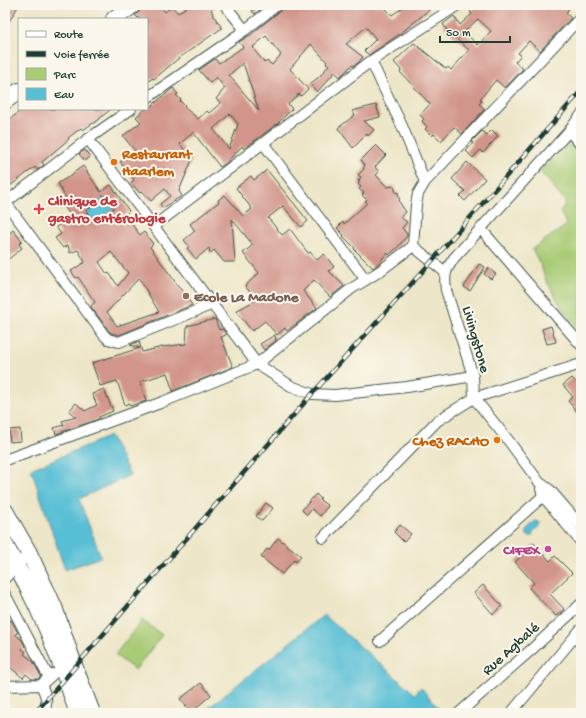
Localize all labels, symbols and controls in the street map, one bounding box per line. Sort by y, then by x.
legend [18,18,148,110]
scale bar [440,18,510,44]
text: 50 m [446,27,471,41]
text: Route [54,29,84,43]
text: Voie ferrée [53,49,110,63]
text: Parc [53,69,77,83]
text: Eau [54,89,74,103]
place label: Restaurant Haarlem [121,146,193,181]
marker: Restaurant Haarlem [109,157,119,167]
place label: Clinique de gastro entérologie [47,193,167,228]
marker: Clinique de gastro entérologie [33,203,45,215]
place label: Ecole La Madone [194,289,300,307]
marker: Ecole La Madone [181,291,191,301]
street label: Livingstone [457,304,493,375]
place label: Chez RACHO [411,433,490,451]
marker: Chez RACHO [492,435,502,445]
place label: CIFEX [502,542,541,560]
marker: CIFEX [543,544,553,554]
street label: Rue Agbalé [479,619,544,680]

